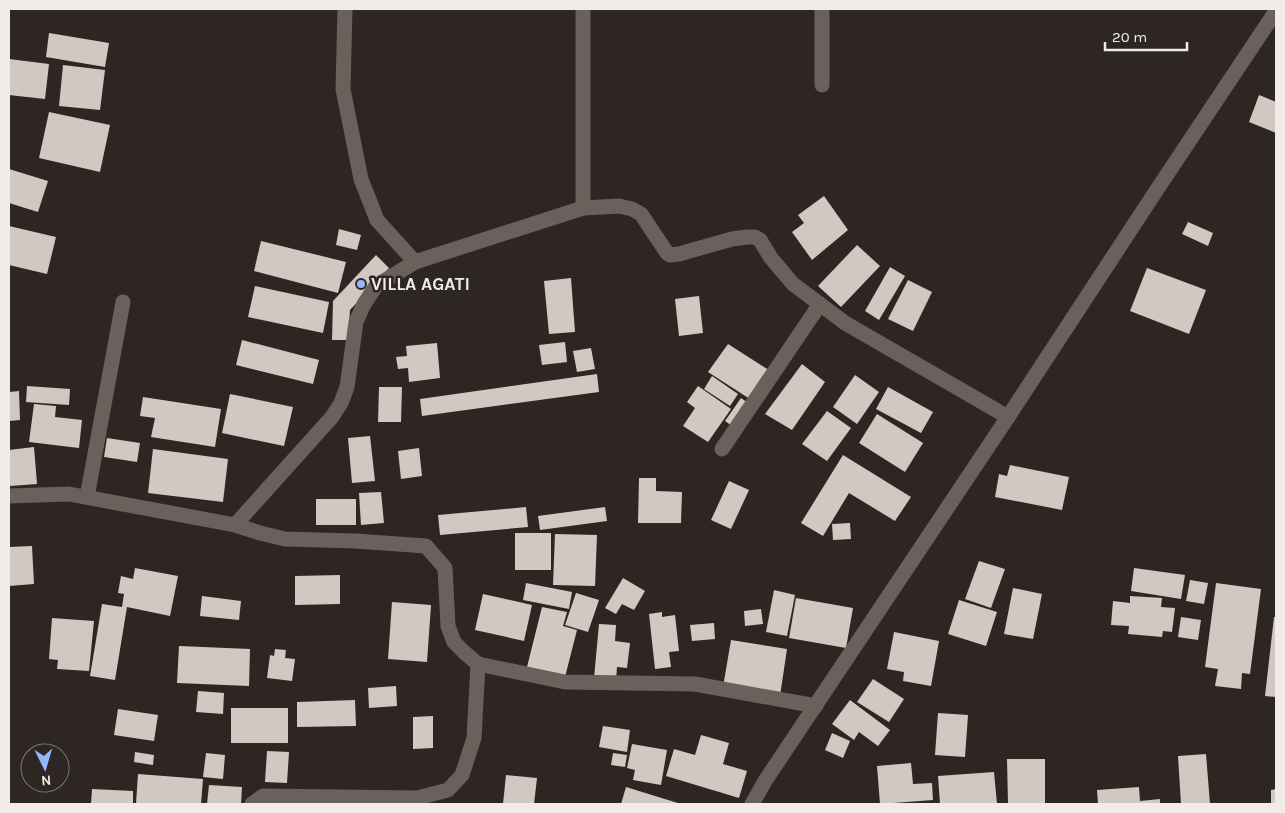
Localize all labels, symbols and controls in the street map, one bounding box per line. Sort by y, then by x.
scale bar [1105,20,1188,52]
text: 20 m [1112,28,1147,46]
place label: VILLA AGATI [371,273,470,295]
marker: VILLA AGATI [355,278,367,290]
north arrow [20,743,70,793]
text: N [40,772,52,789]

